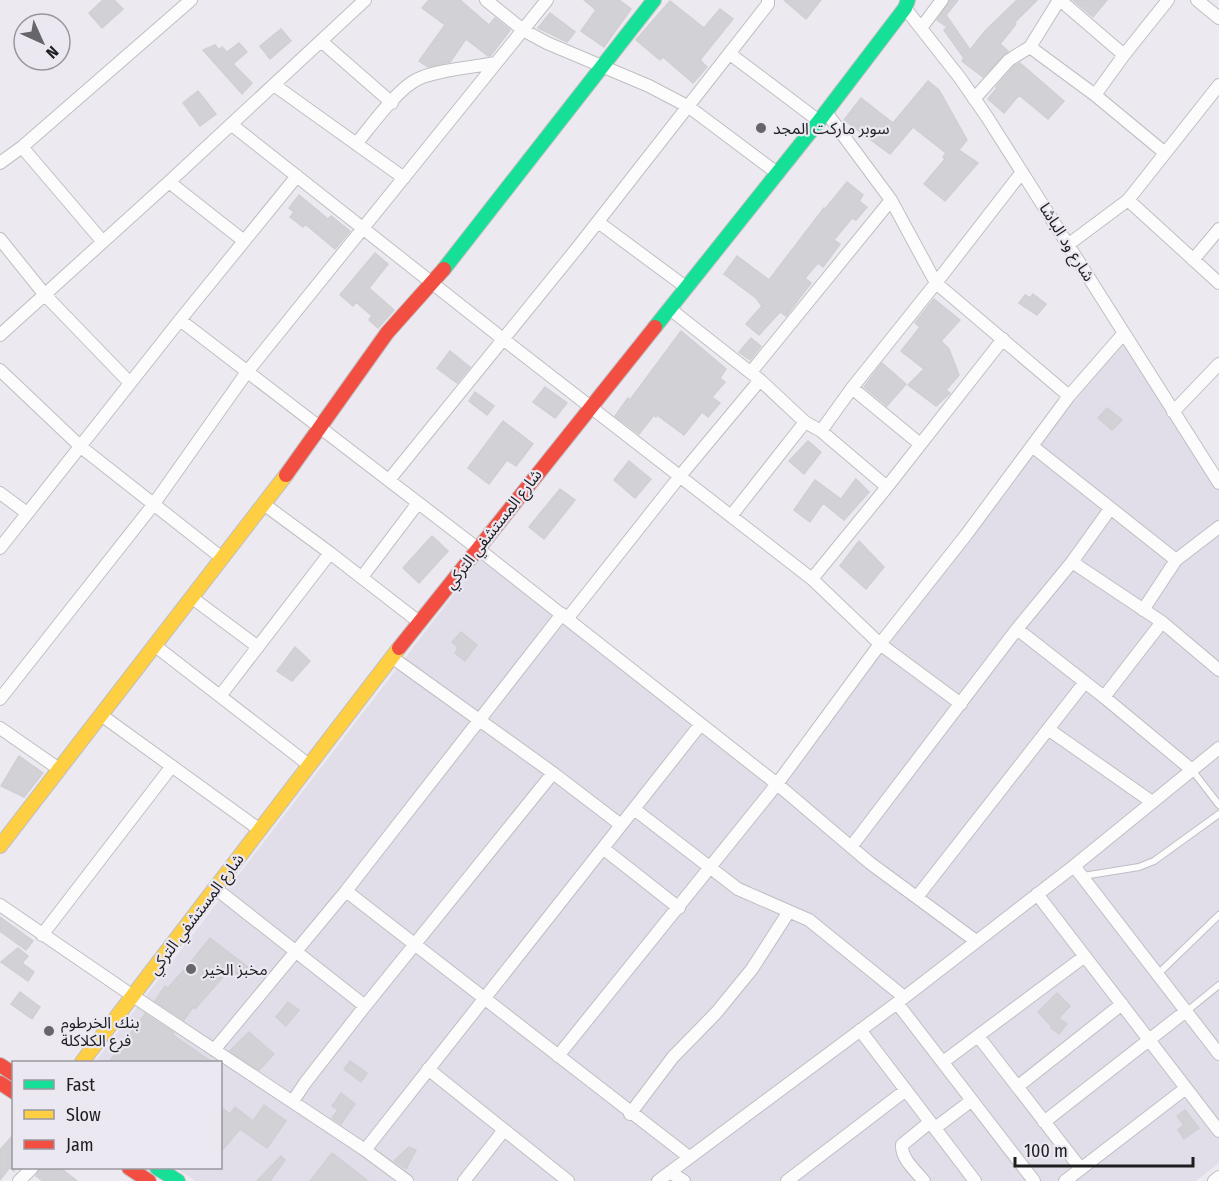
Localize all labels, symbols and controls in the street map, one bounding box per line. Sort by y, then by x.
north arrow [12,12,72,72]
text: N [42,42,62,62]
place label: سوبر ماركت المجد [773,119,890,138]
marker: سوبر ماركت المجد [754,121,768,135]
street label: شارع ود الباشا [1033,199,1099,286]
street label: شارع المستشفي التركي [440,465,548,595]
street label: شارع المستشفي التركي [144,850,250,980]
place label: مخبز الخير [202,960,268,979]
marker: مخبز الخير [184,962,198,976]
place label: بنك الخرطوم فرع الكلاكلة [61,1013,139,1053]
marker: بنك الخرطوم فرع الكلاكلة [42,1024,56,1038]
legend [12,1061,222,1169]
text: Fast [66,1074,95,1096]
text: Slow [66,1104,101,1126]
scale bar [1015,1130,1194,1168]
text: Jam [66,1134,94,1156]
text: 100 m [1024,1140,1068,1162]

